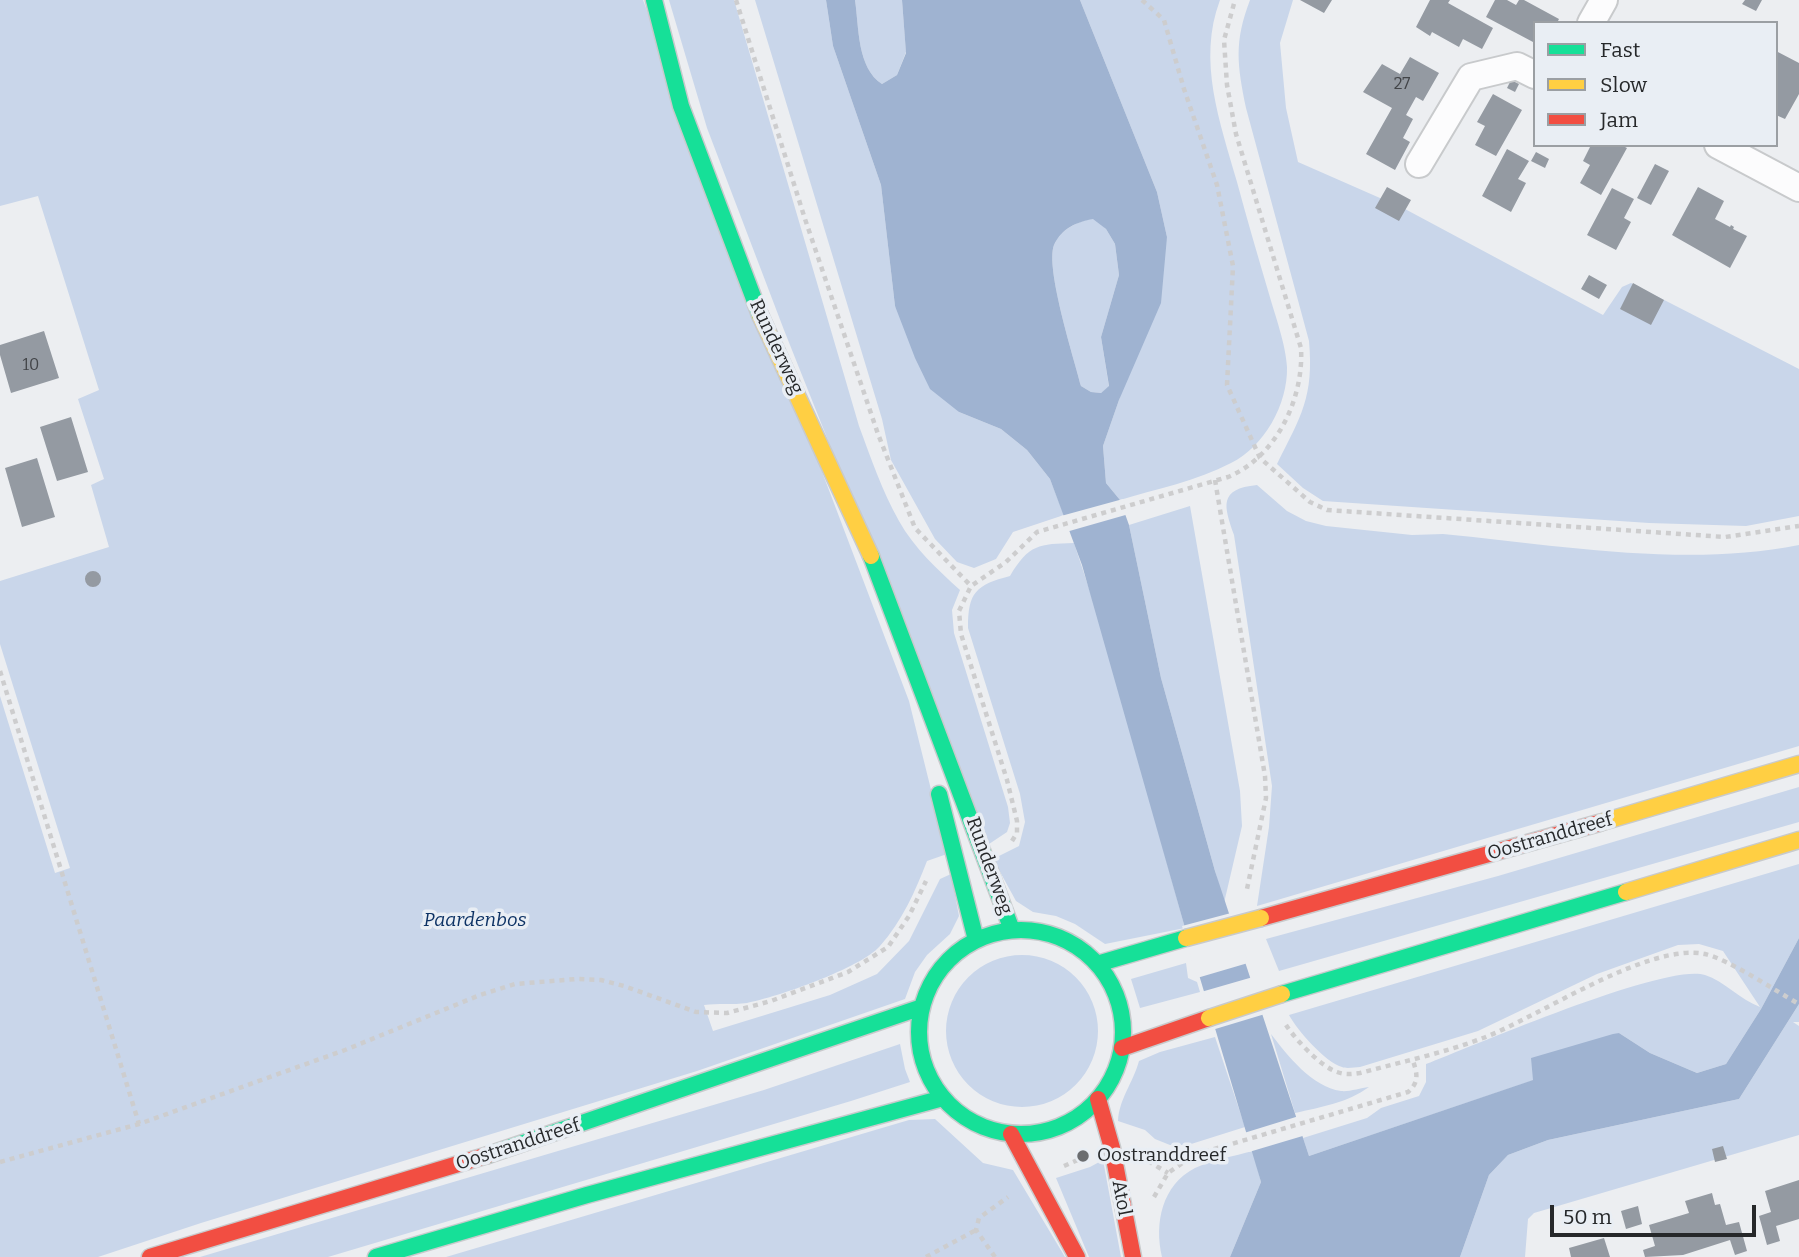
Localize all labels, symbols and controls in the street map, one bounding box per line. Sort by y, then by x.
legend [1533,21,1778,147]
text: Fast [1600,37,1640,63]
text: Slow [1600,72,1647,98]
house number: 27 [1394,75,1410,95]
text: Jam [1600,107,1638,133]
street label: Runderweg [744,296,808,398]
house number: 10 [23,356,39,376]
street label: Oostranddreef [1485,808,1615,866]
street label: Runderweg [961,814,1017,918]
park label: Paardenbos [423,910,527,932]
street label: Oostranddreef [453,1114,583,1176]
place label: Oostranddreef [1097,1145,1226,1167]
marker: Oostranddreef [1075,1148,1091,1164]
street label: Atol [1106,1178,1136,1218]
scale bar [1554,1190,1760,1234]
text: 50 m [1563,1204,1612,1230]

